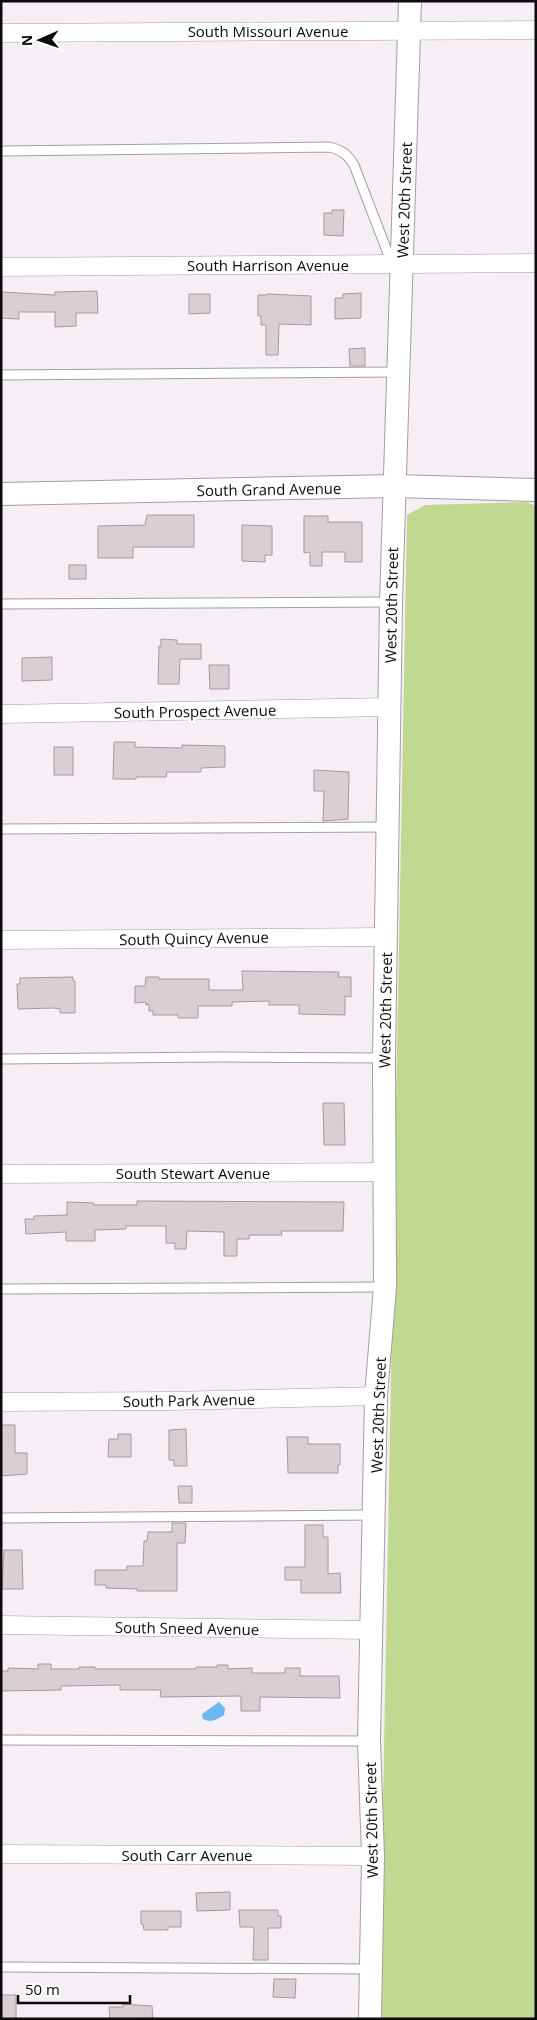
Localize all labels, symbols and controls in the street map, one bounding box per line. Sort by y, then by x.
north arrow [15,15,65,65]
street label: South Missouri Avenue [188,21,348,41]
text: N [17,34,36,46]
street label: West 20th Street [392,142,416,258]
street label: South Harrison Avenue [187,255,349,275]
street label: South Grand Avenue [196,478,342,500]
street label: West 20th Street [380,547,402,663]
street label: South Prospect Avenue [114,700,276,722]
street label: South Quincy Avenue [119,927,269,949]
street label: West 20th Street [374,952,396,1068]
street label: South Stewart Avenue [116,1163,270,1183]
street label: West 20th Street [366,1357,390,1473]
street label: South Park Avenue [123,1389,255,1411]
street label: South Sneed Avenue [115,1617,259,1639]
street label: West 20th Street [360,1762,382,1878]
street label: South Carr Avenue [121,1845,253,1865]
scale bar [18,1972,130,2004]
text: 50 m [25,1979,60,1999]

